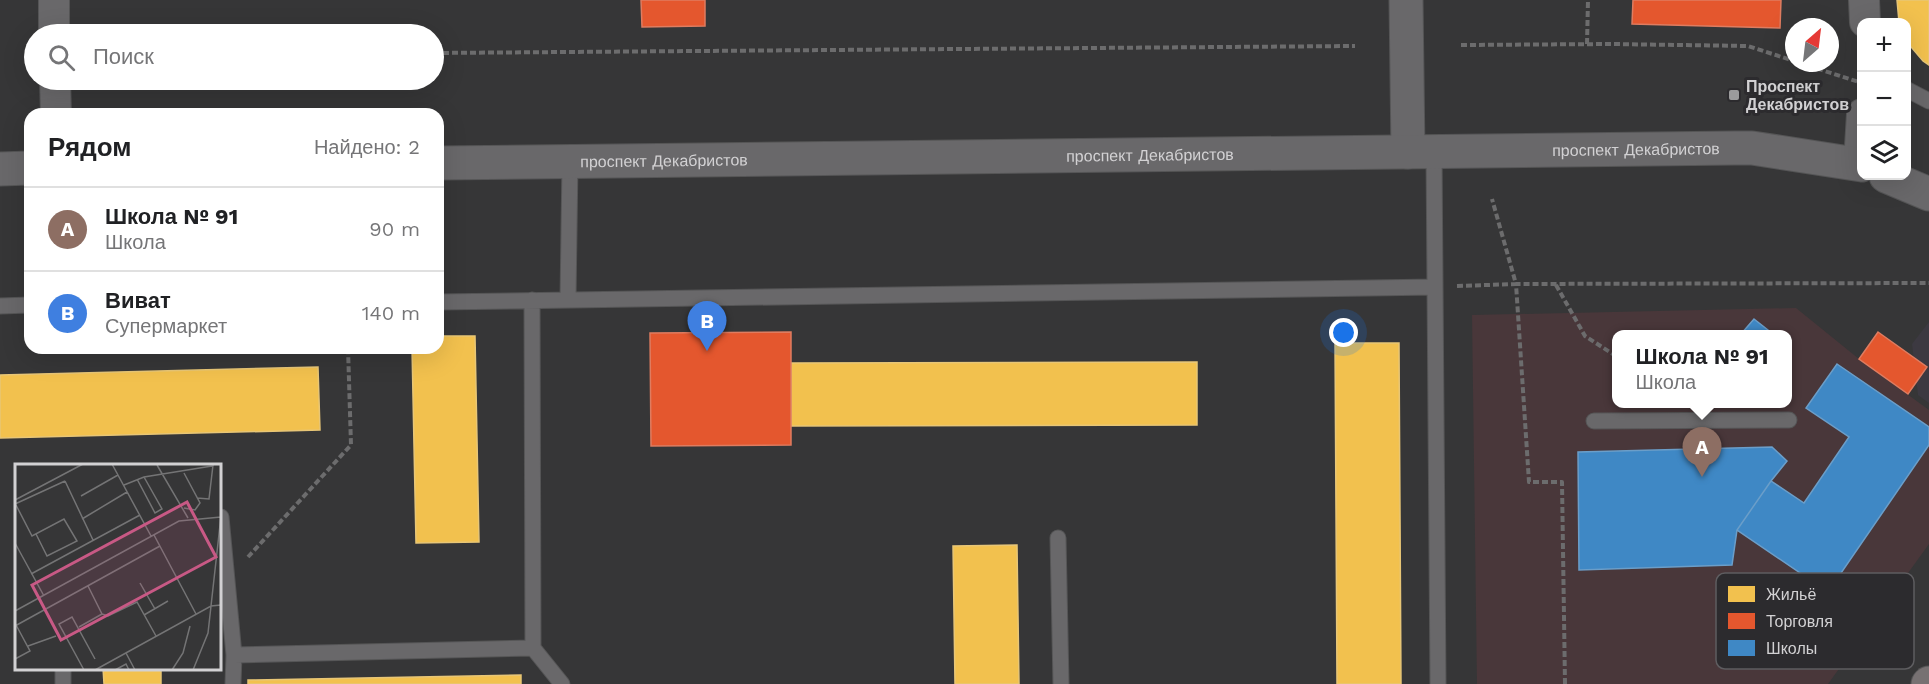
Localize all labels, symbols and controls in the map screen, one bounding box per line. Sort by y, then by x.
north arrow [1785,18,1839,72]
map controls [1857,18,1911,180]
button: + [1857,18,1911,72]
search box [24,24,444,90]
icon: search [45,41,78,74]
text: Поиск [93,44,154,69]
button: − [1857,72,1911,126]
place label: Проспект Декабристов [1746,77,1849,114]
marker: Проспект Декабристов [1727,88,1741,102]
button: layers [1857,126,1911,180]
text: Рядом [48,132,131,162]
text: Найдено: 2 [314,135,420,159]
street label: проспект Декабристов [1552,139,1720,160]
street label: проспект Декабристов [1066,145,1234,166]
street label: проспект Декабристов [580,150,748,171]
text: Школа № 91 [105,204,238,229]
text: A [61,217,74,241]
text: 90 m [369,217,420,241]
text: Школа [105,230,166,254]
text: Виват [105,288,171,313]
text: B [61,301,74,325]
text: 140 m [362,301,420,325]
pin: B [688,302,726,351]
text: Супермаркет [105,314,227,338]
your location [1329,318,1358,347]
popup [1612,330,1792,408]
text: Школа № 91 [1635,344,1769,369]
text: Школа [1635,370,1696,394]
pin: A [1682,428,1722,477]
inset map [15,464,220,669]
legend [1716,573,1914,669]
text: Жильё [1766,585,1816,604]
text: Торговля [1766,612,1833,631]
text: Школы [1766,639,1817,658]

